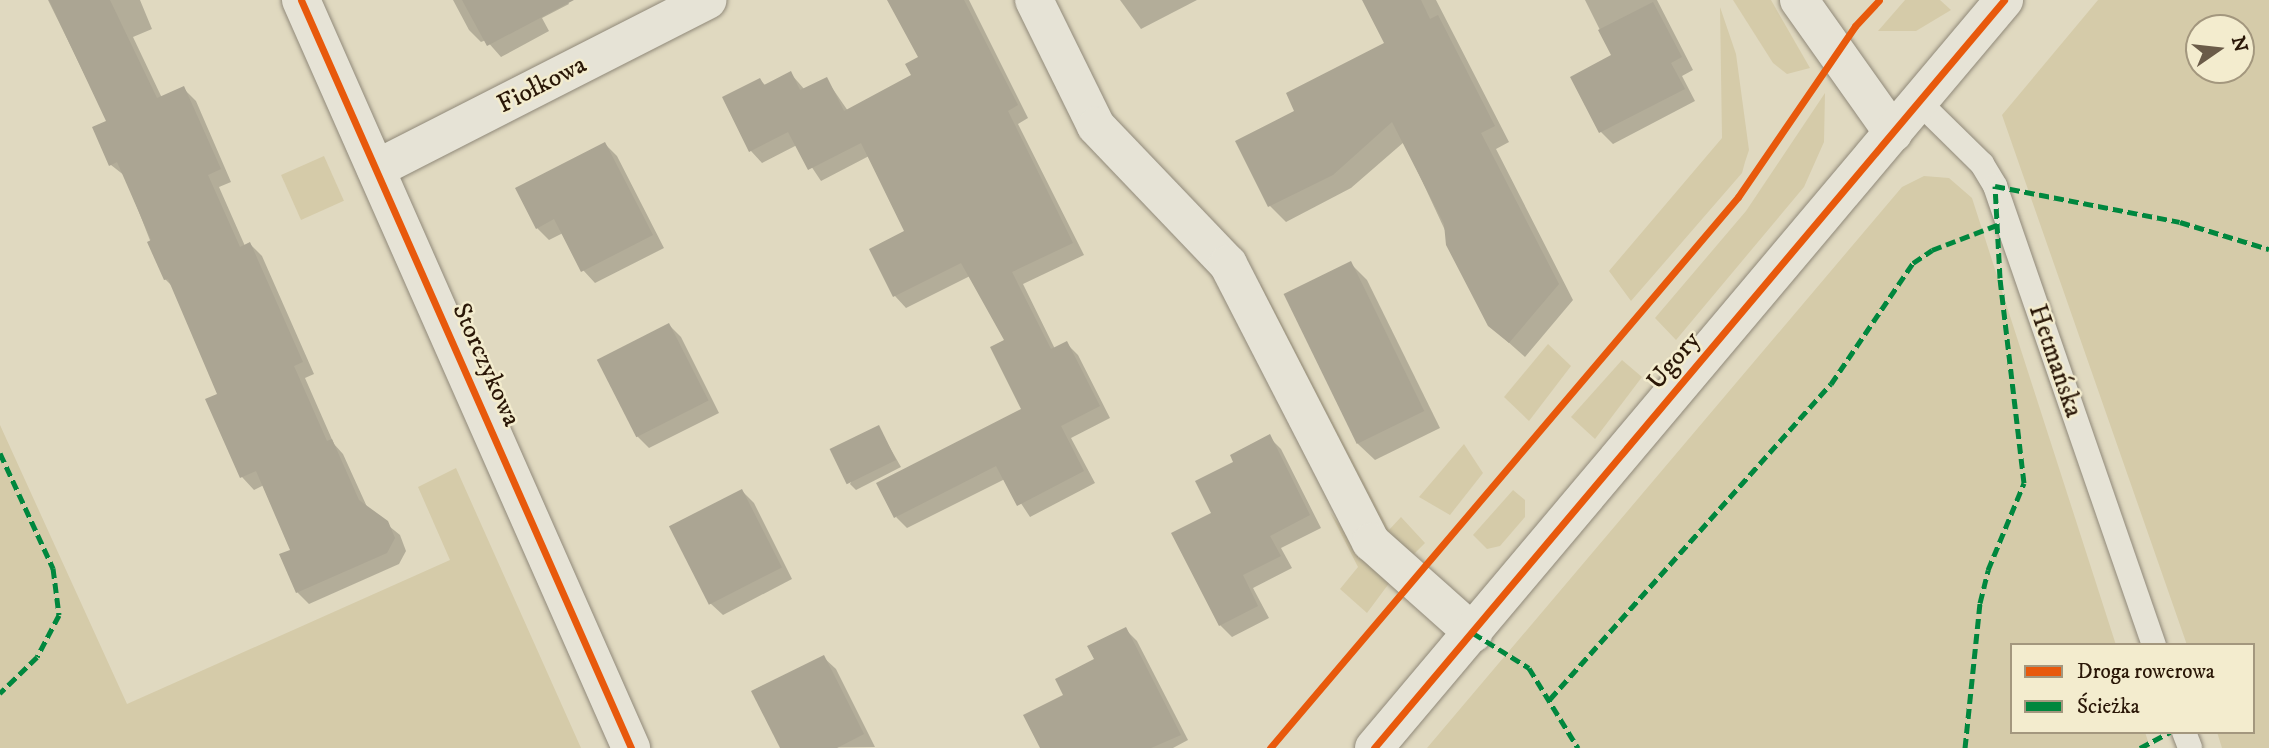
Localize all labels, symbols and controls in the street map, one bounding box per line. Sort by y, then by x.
north arrow [2185,14,2255,84]
text: N [2226,34,2252,55]
street label: Fiołkowa [492,49,592,121]
street label: Storczykowa [445,299,527,431]
street label: Hetmańska [2021,300,2089,422]
street label: Ugory [1641,325,1707,397]
legend [2010,643,2255,734]
text: Droga rowerowa [2077,659,2215,685]
text: Ścieżka [2077,694,2140,720]

